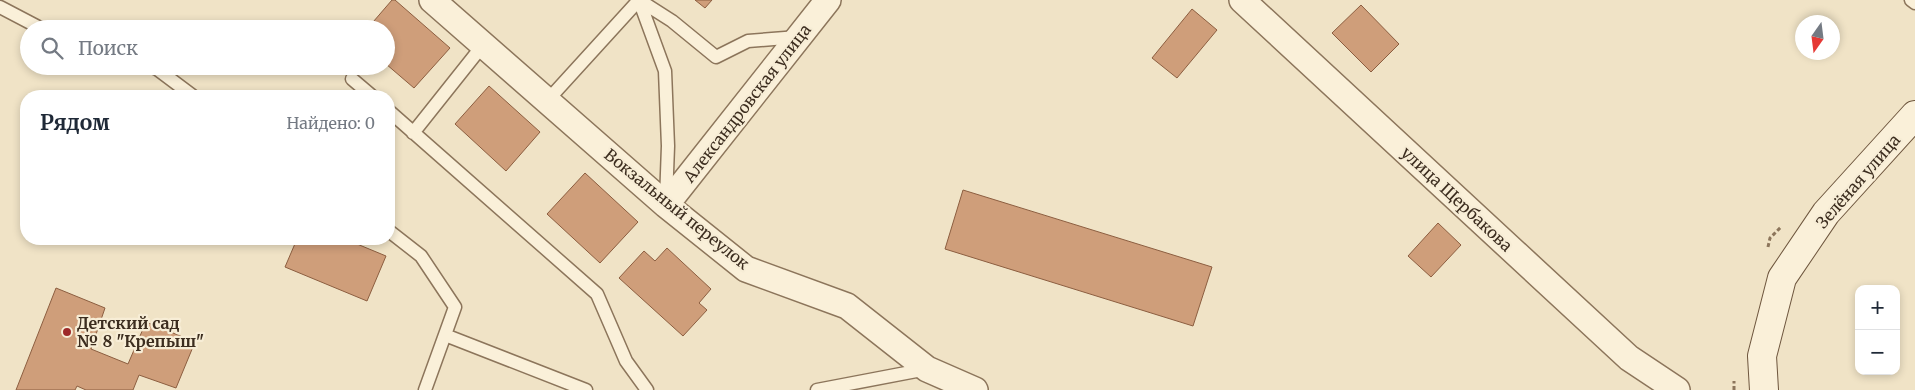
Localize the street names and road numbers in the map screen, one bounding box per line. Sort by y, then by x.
street label: Александровская улица [678,20,815,187]
street label: Зелёная улица [1812,130,1904,232]
street label: улица Щербакова [1397,142,1517,256]
street label: Вокзальный переулок [601,144,753,274]

